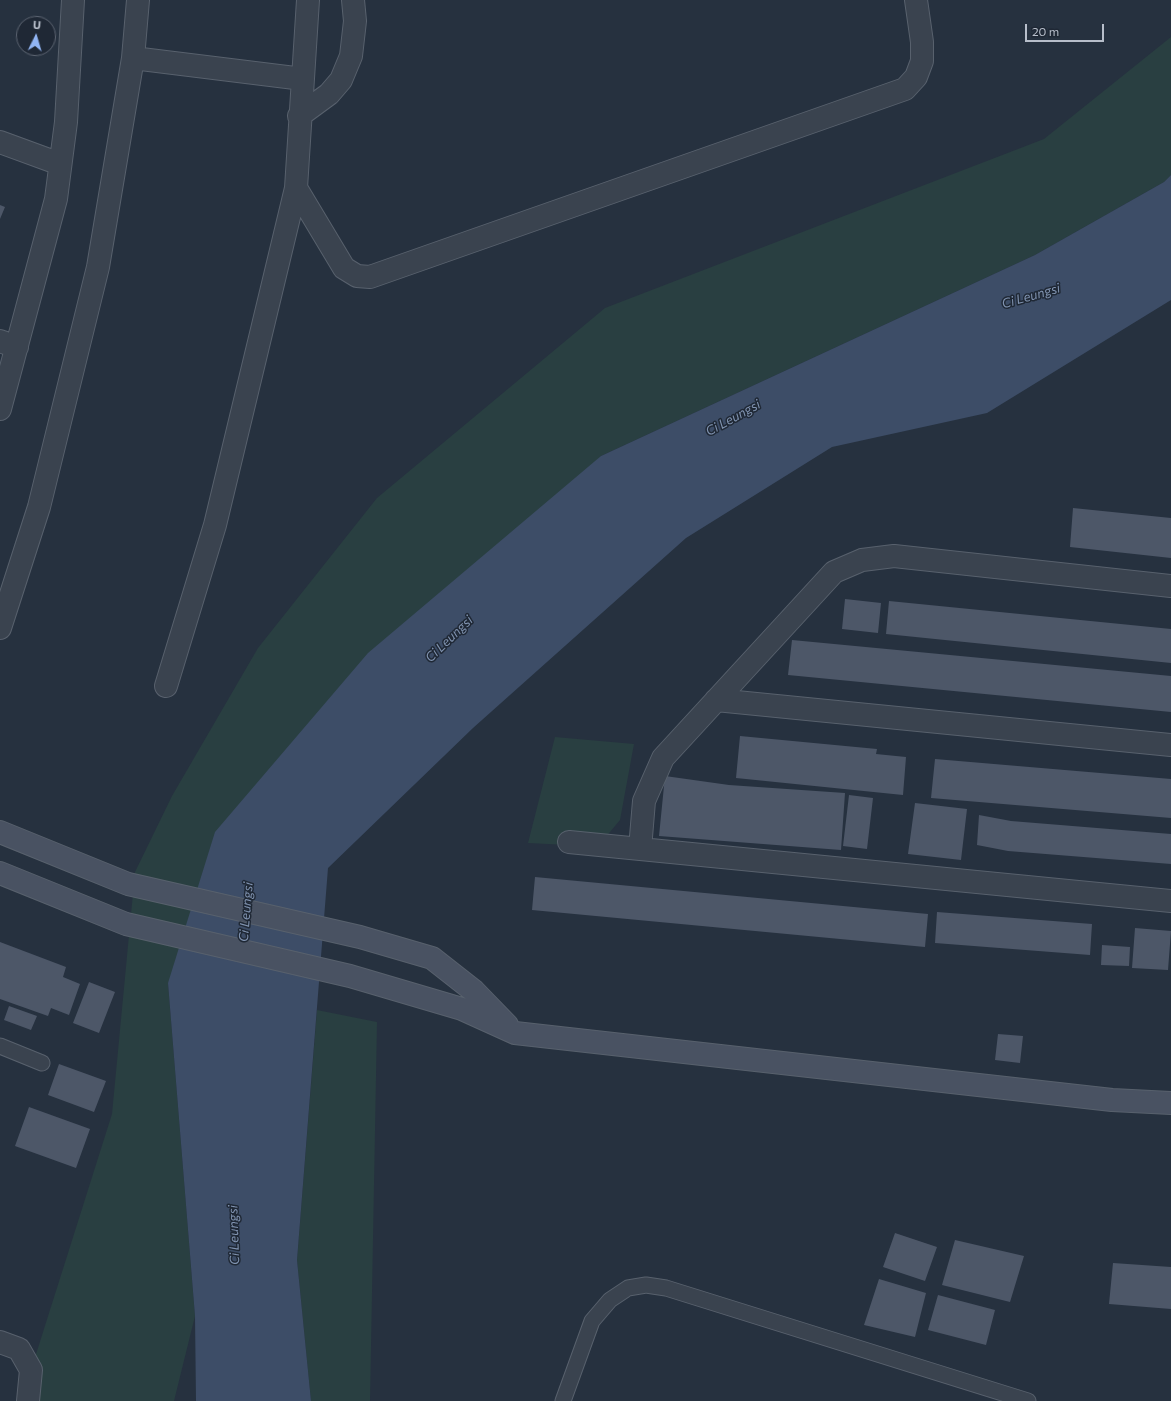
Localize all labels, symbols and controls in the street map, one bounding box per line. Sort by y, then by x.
north arrow [16,16,56,56]
scale bar [1027,16,1106,42]
text: U [32,18,42,31]
text: 20 m [1032,24,1059,38]
water label: Ci Leungsi [1000,280,1062,312]
water label: Ci Leungsi [703,397,763,439]
water label: Ci Leungsi [422,613,476,665]
water label: Ci Leungsi [236,881,256,943]
water label: Ci Leungsi [225,1205,243,1265]

